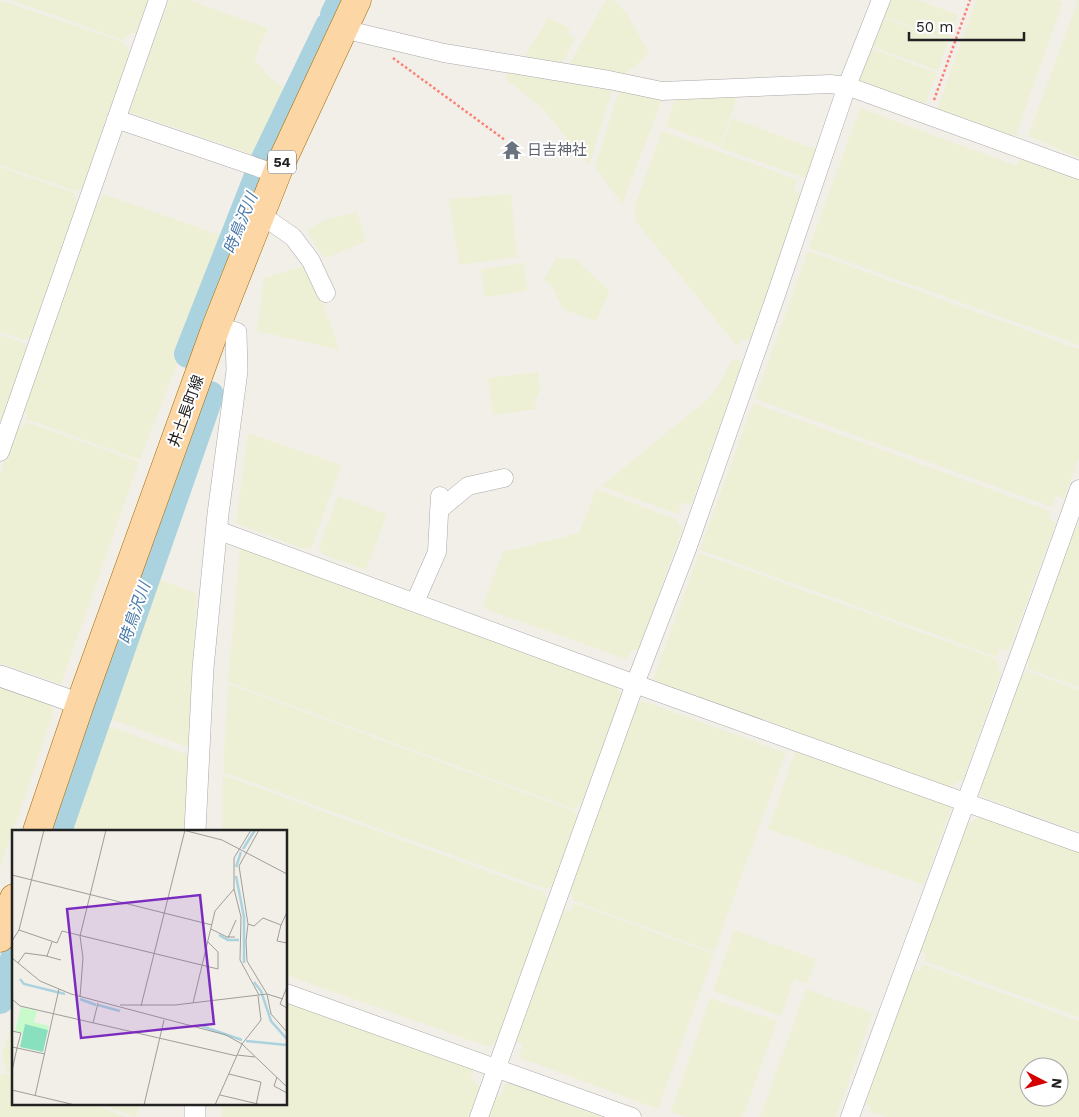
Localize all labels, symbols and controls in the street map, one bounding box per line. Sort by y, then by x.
scale bar [909,10,1024,42]
text: 50 m [916,18,953,36]
temple icon: 日吉神社 [501,139,523,161]
place label: 日吉神社 [527,141,587,159]
road number: 54 [268,150,296,173]
water label: 時鳥沢川 [220,188,262,256]
street label: 井土長町線 [165,373,207,449]
water label: 時鳥沢川 [115,578,155,647]
inset map [12,830,288,1104]
north arrow [1019,1057,1069,1107]
text: N [1048,1077,1065,1089]

